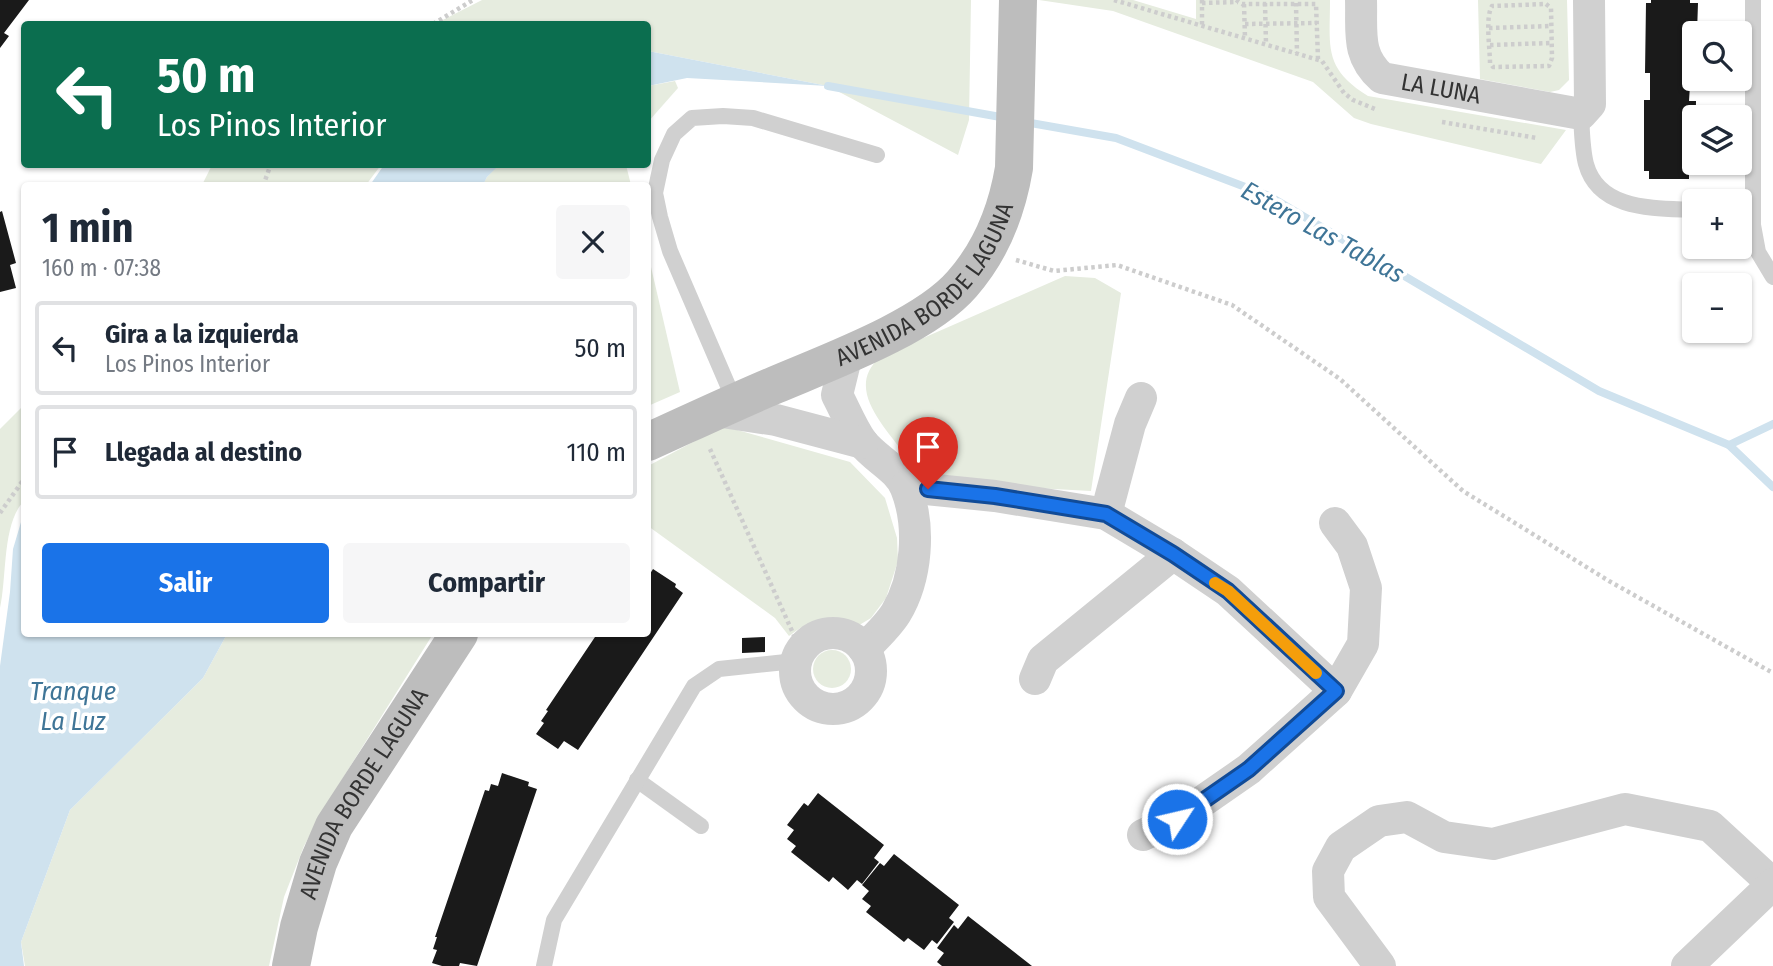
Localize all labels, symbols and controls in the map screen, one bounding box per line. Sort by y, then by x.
map controls [1682,21,1752,343]
button: search [1682,21,1752,91]
text: 50 m [157,46,255,105]
icon: left [42,49,133,140]
street label: LA LUNA [1399,68,1483,110]
button: layers [1682,105,1752,175]
text: Los Pinos Interior [157,106,386,144]
water label: Estero Las Tablas [1236,175,1410,290]
button: + [1682,189,1752,259]
street label: AVENIDA BORDE LAGUNA [831,199,1019,372]
text: 1 min [42,203,133,253]
button: close [556,205,630,279]
text: 160 m · 07:38 [42,254,161,282]
button: − [1682,273,1752,343]
text: Gira a la izquierda [105,319,299,350]
icon: left [46,329,84,367]
text: 50 m [574,333,626,364]
text: Los Pinos Interior [105,350,270,378]
pin [898,417,958,489]
icon: arrive [909,428,947,466]
icon: arrive [46,433,84,471]
text: Llegada al destino [105,437,302,468]
text: 110 m [566,437,626,468]
button: Salir [42,543,329,623]
button: Compartir [343,543,630,623]
water label: Tranque La Luz [30,676,116,737]
street label: AVENIDA BORDE LAGUNA [294,683,434,902]
position arrow [1140,782,1214,856]

